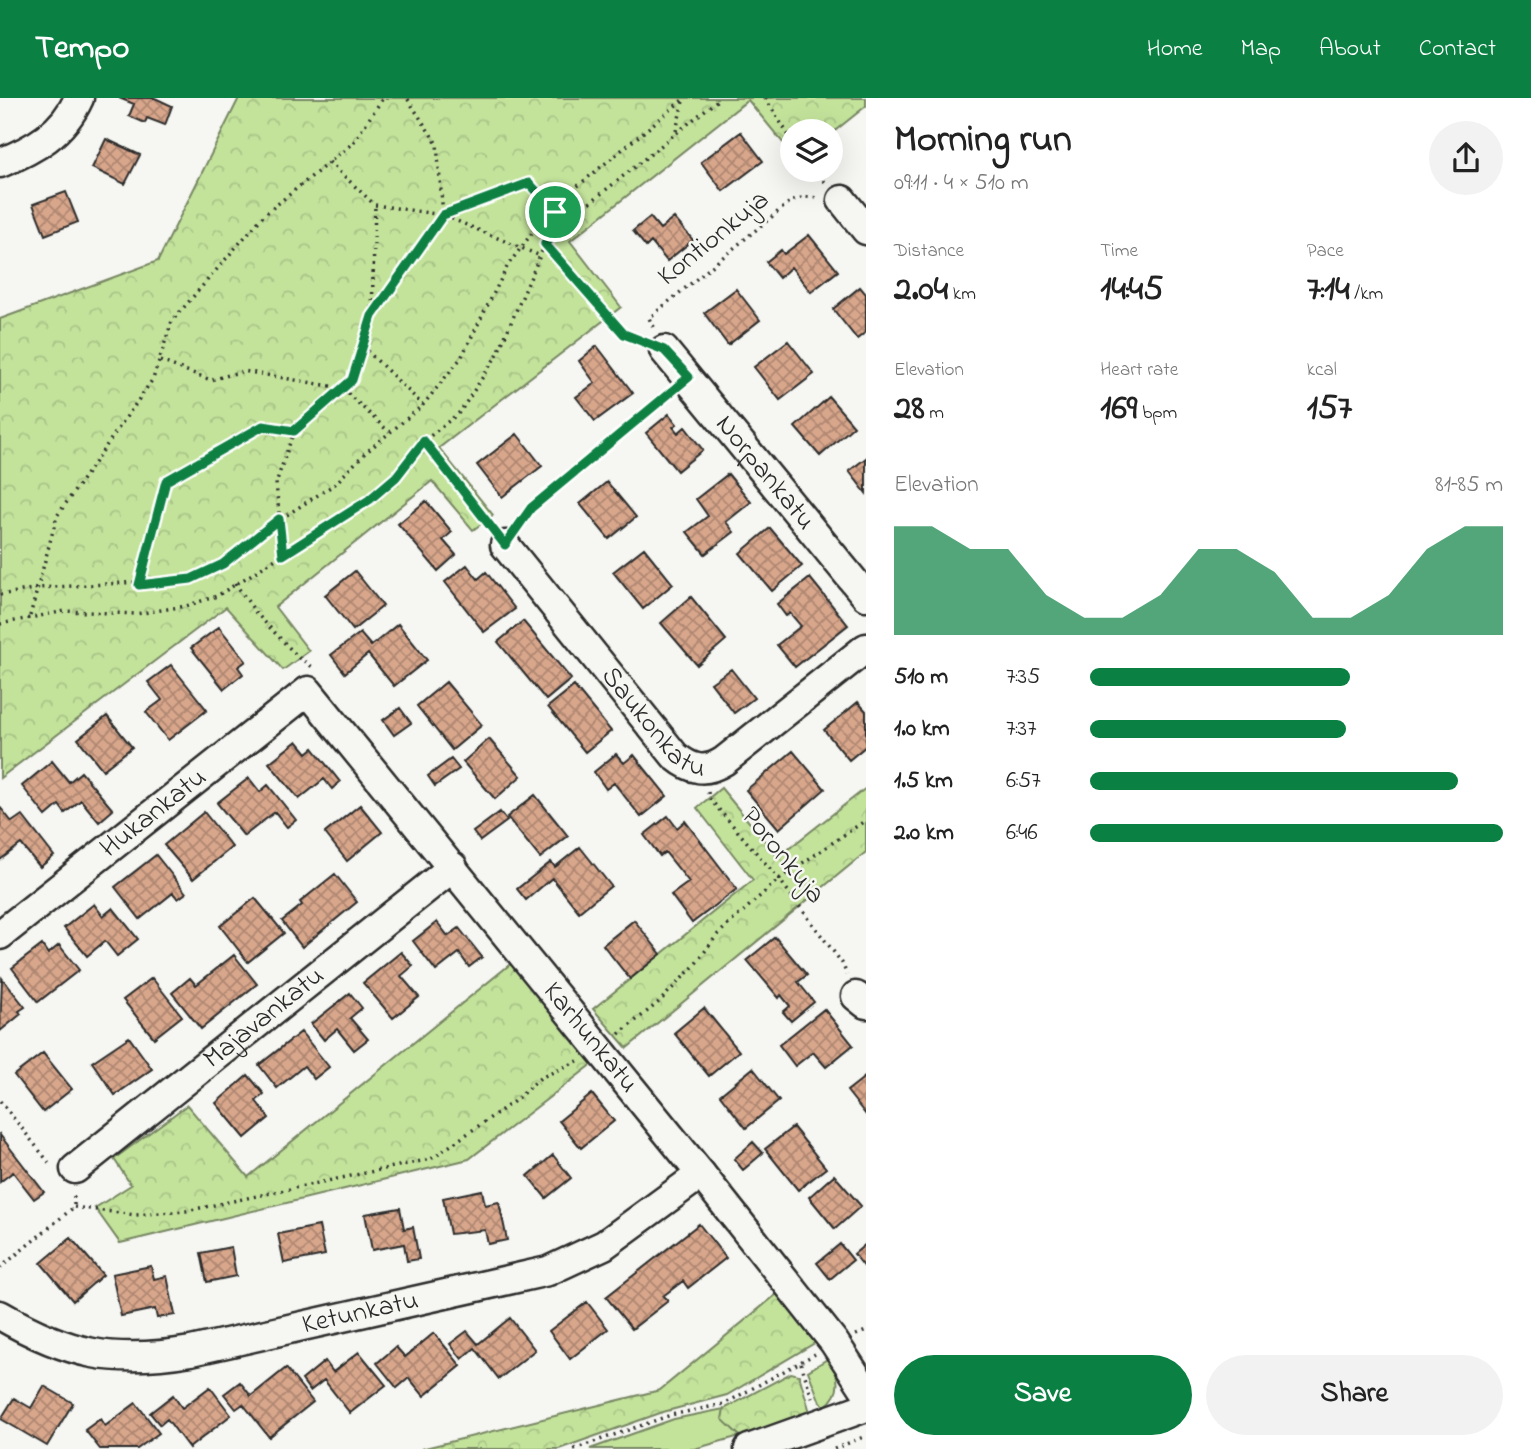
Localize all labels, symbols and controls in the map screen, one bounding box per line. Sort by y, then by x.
text: Tempo [35,25,129,73]
text: Home [1147,32,1203,67]
text: Map [1241,32,1281,67]
text: About [1319,32,1381,67]
text: Contact [1419,32,1496,67]
text: Morning run [894,113,1072,169]
map controls [780,119,843,182]
button: layers [780,119,843,182]
button: share [1429,121,1503,195]
text: 09:11 · 4 × 510 m [894,167,1029,200]
street label: Kontionkuja [649,181,779,297]
pin [525,182,585,242]
icon: arrive [536,193,574,231]
text: Distance [894,238,964,265]
text: Time [1100,238,1138,265]
text: Pace [1307,238,1344,265]
text: 2.04 [894,265,948,316]
text: 14:45 [1100,265,1163,316]
text: 7:14 [1307,265,1350,316]
text: km [948,281,976,308]
text: /km [1350,281,1383,308]
text: Elevation [894,357,964,384]
text: Heart rate [1100,357,1178,384]
text: kcal [1307,357,1337,384]
text: 28 [894,384,925,435]
text: 169 [1100,384,1137,435]
text: 157 [1307,384,1352,435]
text: m [925,400,944,427]
text: bpm [1137,400,1177,427]
street label: Norpankatu [705,406,825,540]
text: Elevation [894,469,979,502]
text: 81–85 m [1435,469,1503,502]
street label: Saukonkatu [591,658,709,790]
text: 510 m [894,661,948,694]
text: 7:35 [1006,661,1040,694]
text: 1.0 km [894,713,950,746]
text: 7:37 [1006,713,1036,746]
street label: Hukankatu [91,758,216,869]
text: 1.5 km [894,765,953,798]
text: 6:57 [1006,765,1041,798]
street label: Poronkuja [730,798,834,914]
text: 2.0 km [894,817,954,850]
text: 6:46 [1006,817,1038,850]
street label: Majavankatu [194,957,334,1079]
street label: Karhunkatu [532,973,648,1102]
street label: Ketunkatu [298,1280,422,1346]
button: Save [894,1355,1192,1435]
button: Share [1206,1355,1503,1435]

